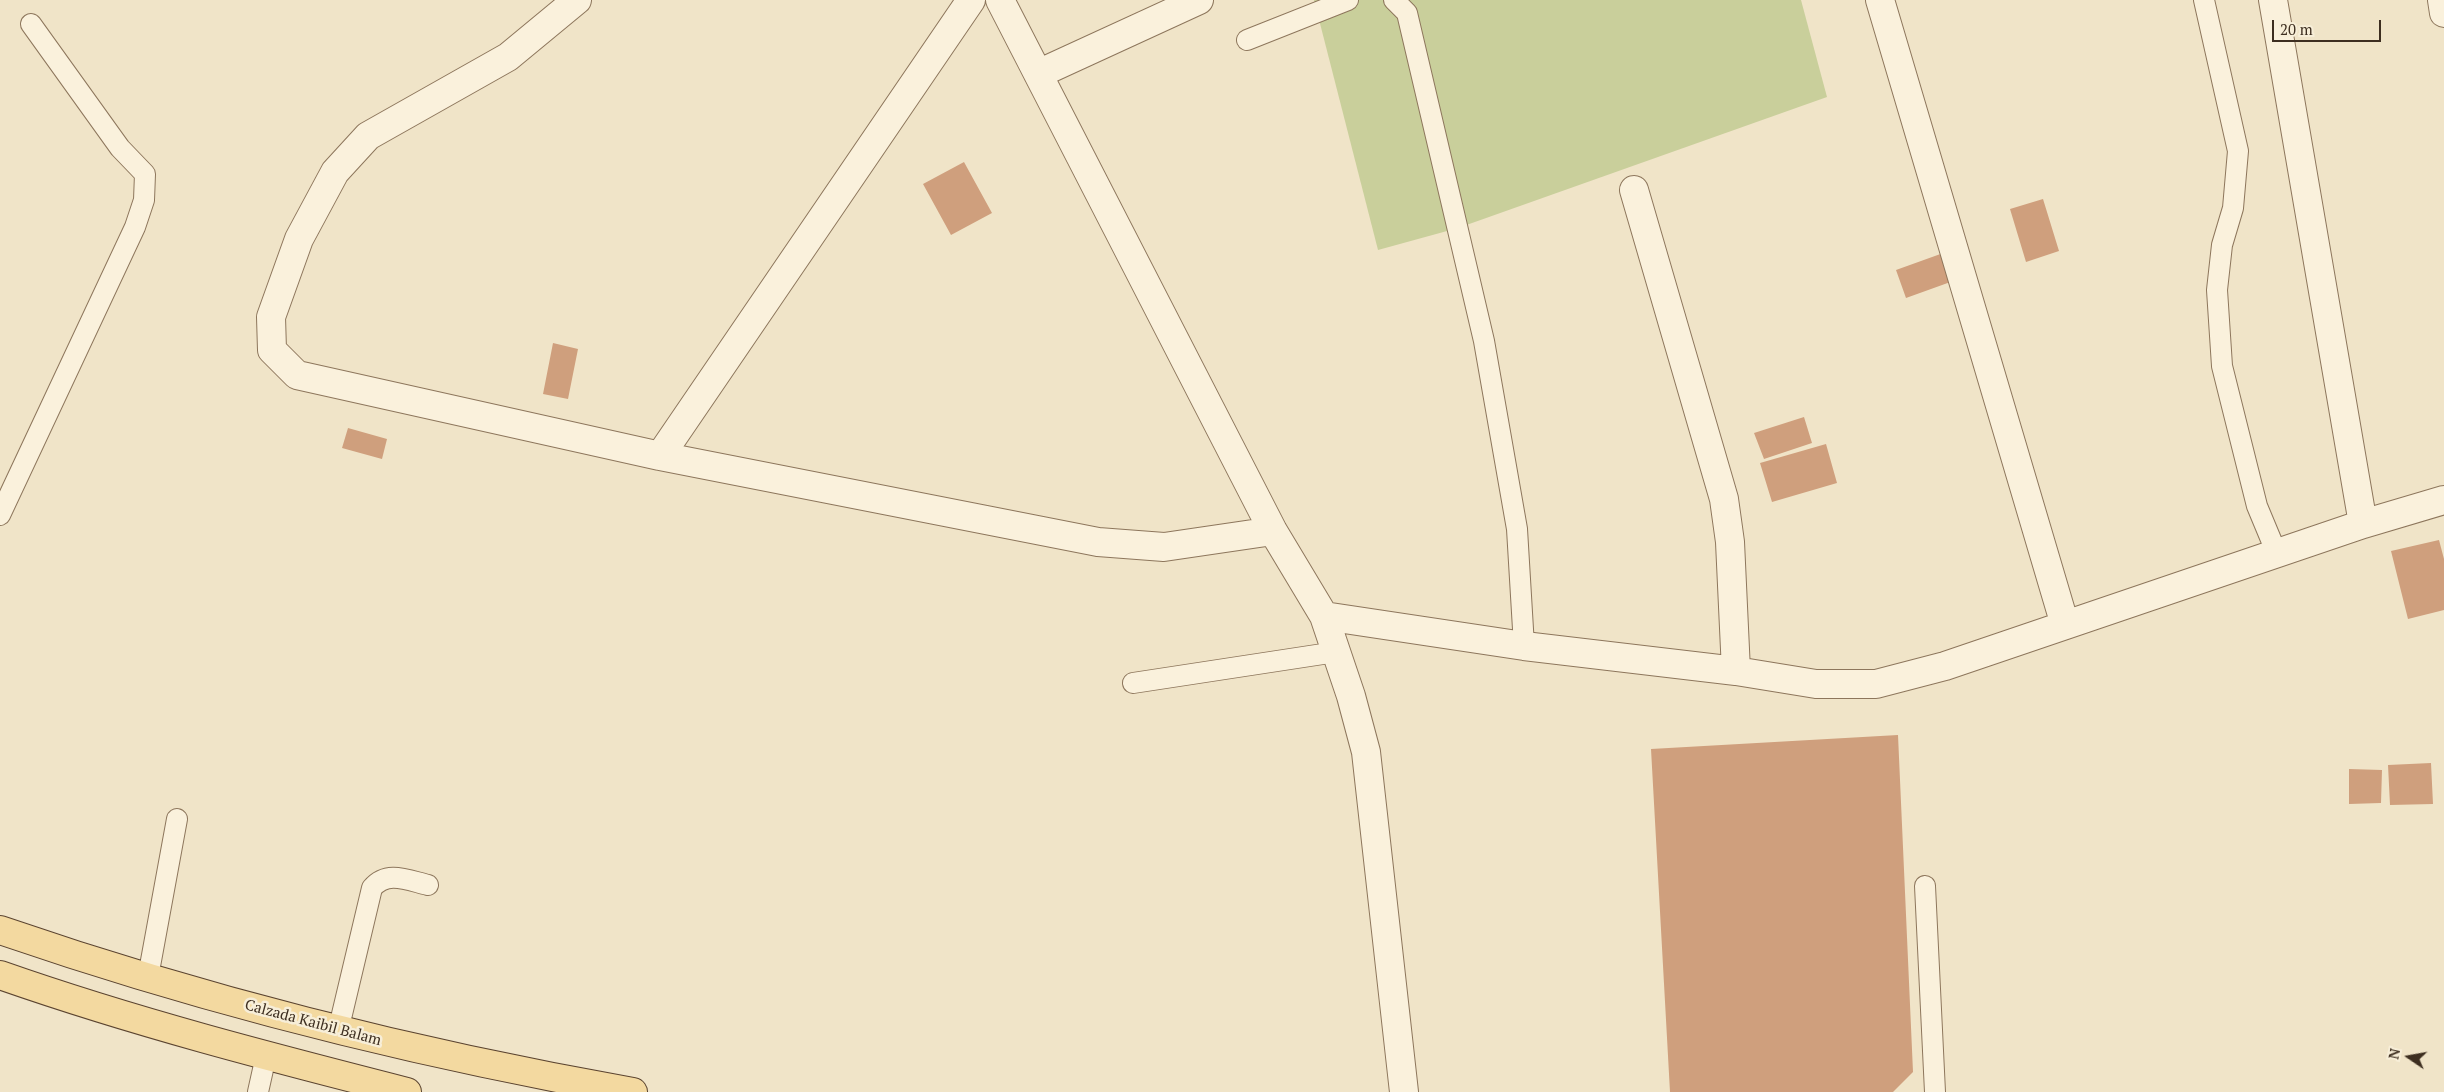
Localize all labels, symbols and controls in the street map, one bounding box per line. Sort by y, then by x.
scale bar [2274,10,2383,42]
text: 20 m [2280,19,2313,39]
street label: Calzada Kaibil Balam [243,996,383,1050]
north arrow [2384,1032,2434,1082]
text: N [2383,1047,2404,1061]

